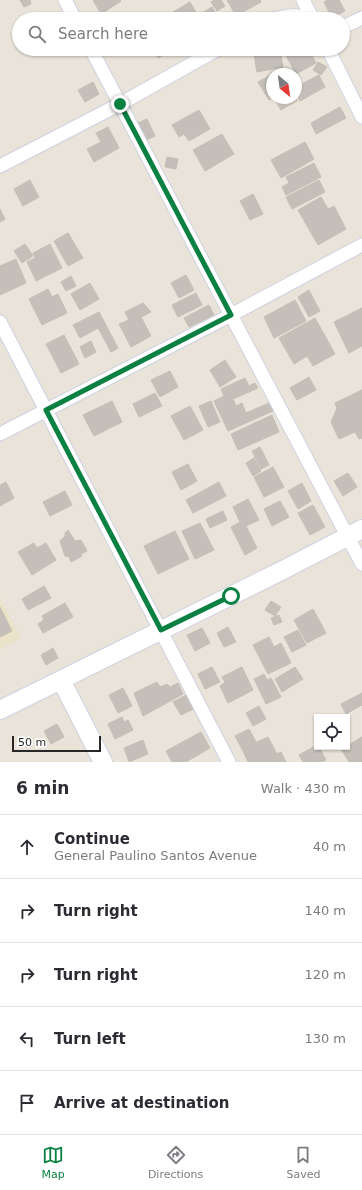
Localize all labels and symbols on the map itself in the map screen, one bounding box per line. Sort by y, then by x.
north arrow [266,68,302,104]
route end [111,95,129,113]
route start [222,587,240,605]
scale bar [12,734,101,753]

